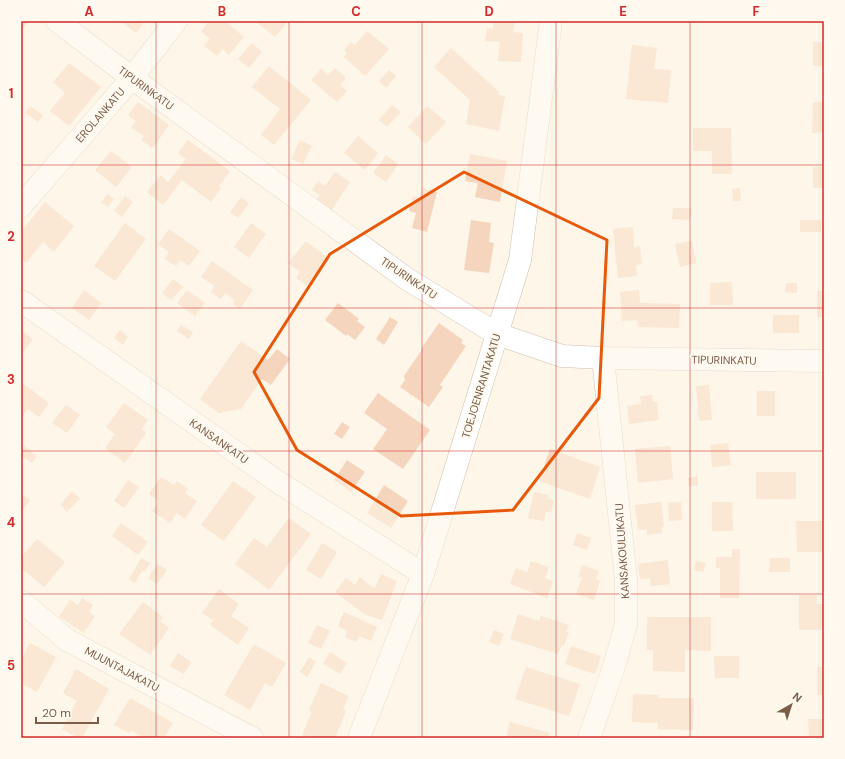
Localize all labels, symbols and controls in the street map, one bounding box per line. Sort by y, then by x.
text: A [84,3,94,20]
text: B [218,3,226,20]
text: C [351,3,361,20]
text: D [484,3,494,20]
text: E [619,3,627,20]
text: F [752,3,760,20]
street label: TIPURINKATU [115,63,177,113]
text: 1 [9,85,13,102]
street label: EROLANKATU [72,85,128,145]
text: 2 [7,228,15,245]
street label: TIPURINKATU [378,254,440,302]
street label: TOEJOENRANTAKATU [458,332,504,440]
street label: TIPURINKATU [691,352,757,368]
text: 3 [7,371,15,388]
street label: KANSANKATU [187,416,251,466]
street label: KANSAKOULUKATU [612,503,632,599]
text: 4 [7,514,15,531]
street label: MUUNTAJAKATU [82,643,162,695]
text: 5 [7,657,15,674]
north arrow [771,685,811,725]
text: N [790,689,805,705]
scale bar [36,699,98,725]
text: 20 m [42,705,71,721]

